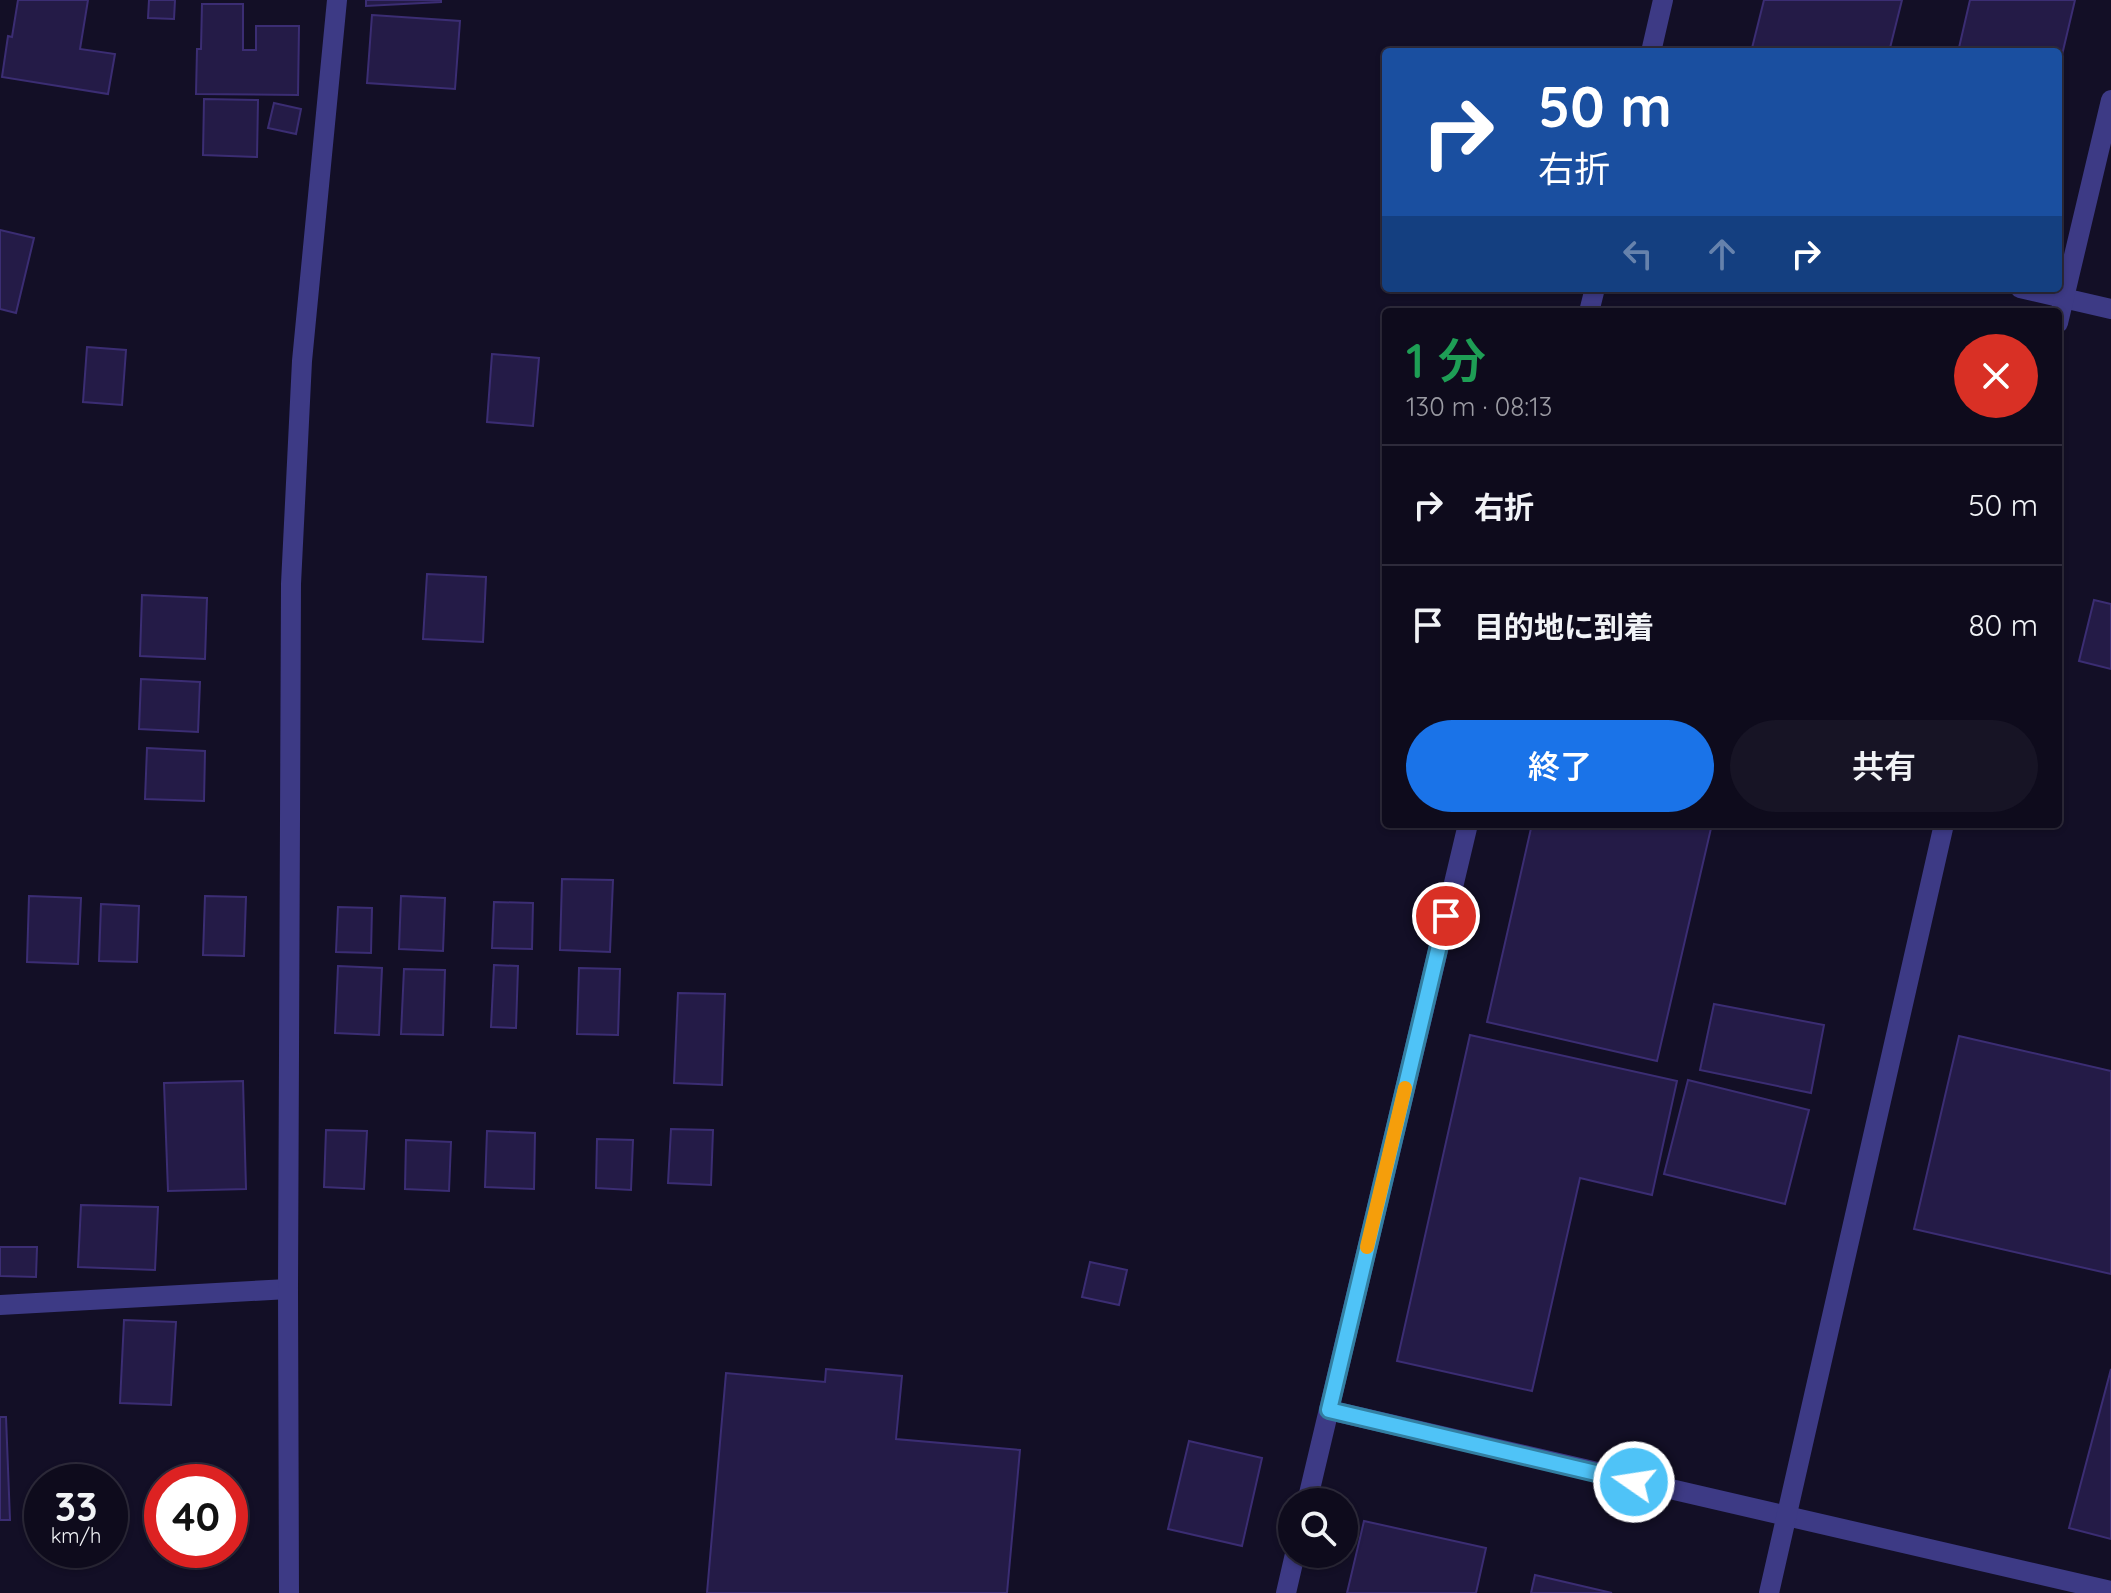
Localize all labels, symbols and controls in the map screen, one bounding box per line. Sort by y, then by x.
text: 50 m [1538,71,1672,141]
icon: right [1406,80,1510,184]
text: 右折 [1538,146,1610,191]
icon: left [1616,232,1660,276]
icon: ahead [1700,232,1744,276]
icon: right [1784,232,1828,276]
text: 1 分 [1406,330,1486,390]
button: close [1954,334,2038,418]
text: 130 m · 08:13 [1406,390,1552,423]
icon: right [1406,483,1450,527]
text: 50 m [1968,486,2038,524]
text: 右折 [1474,488,1534,526]
icon: arrive [1406,603,1450,647]
text: 80 m [1968,606,2038,644]
text: 目的地に到着 [1474,608,1654,646]
button: 終了 [1406,720,1714,812]
button: 共有 [1730,720,2038,812]
pin [1412,882,1480,950]
icon: arrive [1424,894,1468,938]
position arrow [1592,1440,1676,1524]
speed limit sign: 40 [144,1464,248,1568]
text: 33 [55,1481,97,1531]
map controls [1278,1488,1358,1568]
button: search [1278,1488,1358,1568]
text: km/h [51,1523,101,1548]

